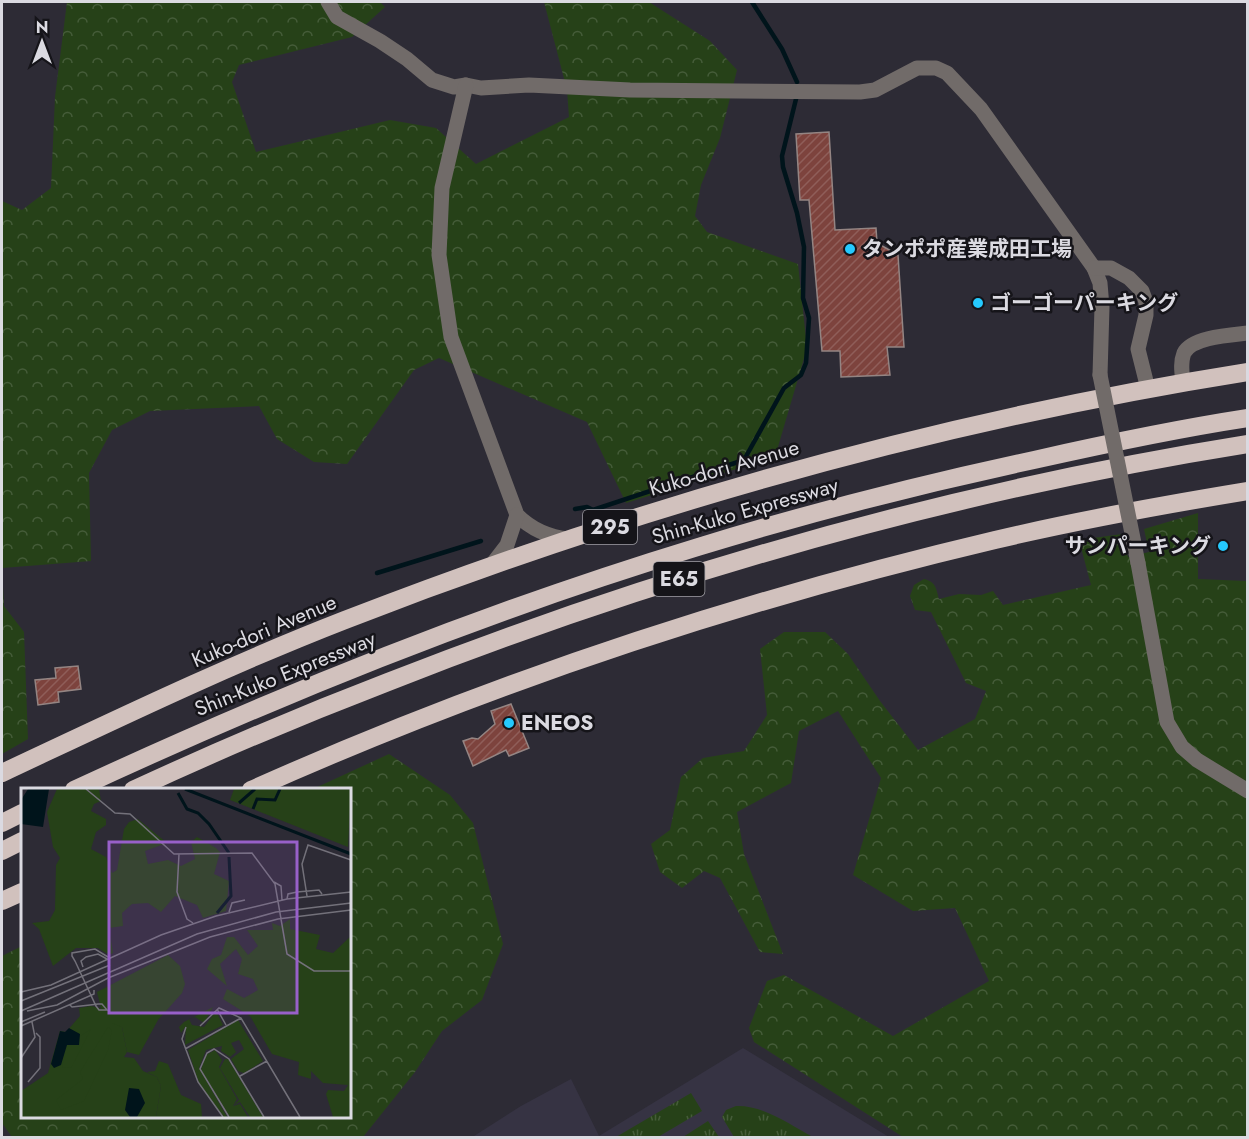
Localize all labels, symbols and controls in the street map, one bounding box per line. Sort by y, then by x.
north arrow [12,12,72,72]
text: N [36,16,48,39]
place label: タンポポ産業成田工場 [862,234,1072,264]
marker: タンポポ産業成田工場 [843,242,857,256]
place label: ゴーゴーパーキング [990,288,1178,318]
marker: ゴーゴーパーキング [971,296,985,310]
street label: Kuko-dori Avenue [645,432,803,504]
street label: Shin-Kuko Expressway [648,470,843,552]
road number: 295 [583,510,637,544]
place label: サンパーキング [1065,531,1211,561]
marker: サンパーキング [1216,539,1230,553]
road number: E65 [654,562,704,596]
street label: Kuko-dori Avenue [187,587,341,675]
street label: Shin-Kuko Expressway [190,624,381,724]
place label: ENEOS [521,708,593,738]
marker: ENEOS [502,716,516,730]
inset map [21,788,351,1118]

